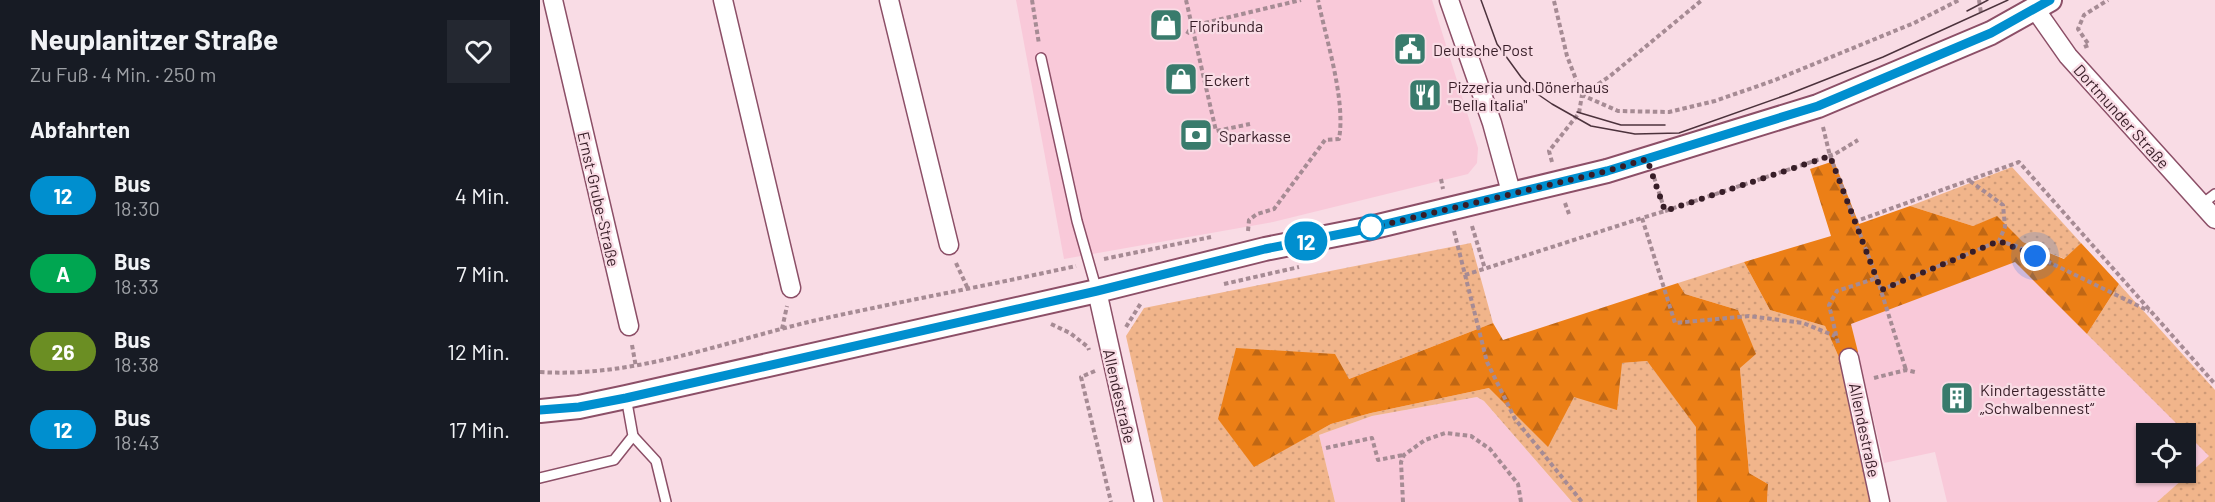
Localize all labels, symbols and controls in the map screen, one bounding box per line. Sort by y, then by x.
shop icon: Floribunda [1148,7,1184,43]
place label: Floribunda [1189,16,1263,35]
button: heart [447,20,510,83]
text: Neuplanitzer Straße [30,22,278,56]
public building icon: Deutsche Post [1392,31,1428,67]
place label: Deutsche Post [1433,40,1533,59]
street label: Dortmunder Straße [2070,60,2174,172]
shop icon: Eckert [1163,61,1199,97]
text: Zu Fuß · 4 Min. · 250 m [30,62,216,86]
place label: Eckert [1204,70,1250,89]
restaurant icon: Pizzeria und Dönerhaus "Bella Italia" [1407,77,1443,113]
place label: Pizzeria und Dönerhaus "Bella Italia" [1448,77,1609,114]
text: Abfahrten [30,116,130,142]
bank icon: Sparkasse [1178,117,1214,153]
place label: Sparkasse [1219,126,1291,145]
street label: Ernst-Grube-Straße [574,130,624,268]
text: Bus [114,170,151,196]
text: 4 Min. [455,182,510,208]
text: 12 [53,183,73,208]
text: 18:30 [114,196,160,220]
unlabelled marker [1358,214,1384,240]
line badge: 12 [1279,222,1333,260]
text: 12 [1296,229,1316,254]
your location [2020,241,2050,271]
text: Bus [114,248,151,274]
text: 7 Min. [456,260,510,286]
text: A [56,261,70,286]
text: 18:33 [114,274,159,298]
text: Bus [114,326,151,352]
text: 12 Min. [447,338,510,364]
text: 26 [51,339,75,364]
street label: Allendestraße [1100,347,1140,445]
text: 18:38 [114,352,159,376]
building icon: Kindertagesstätte „Schwalbennest“ [1939,380,1975,416]
place label: Kindertagesstätte „Schwalbennest“ [1980,380,2106,417]
street label: Allendestraße [1846,381,1884,479]
text: Bus [114,404,151,430]
text: 17 Min. [449,416,510,442]
text: 12 [53,417,73,442]
map controls [2136,423,2196,483]
button: locate [2136,423,2196,483]
text: 18:43 [114,430,160,454]

